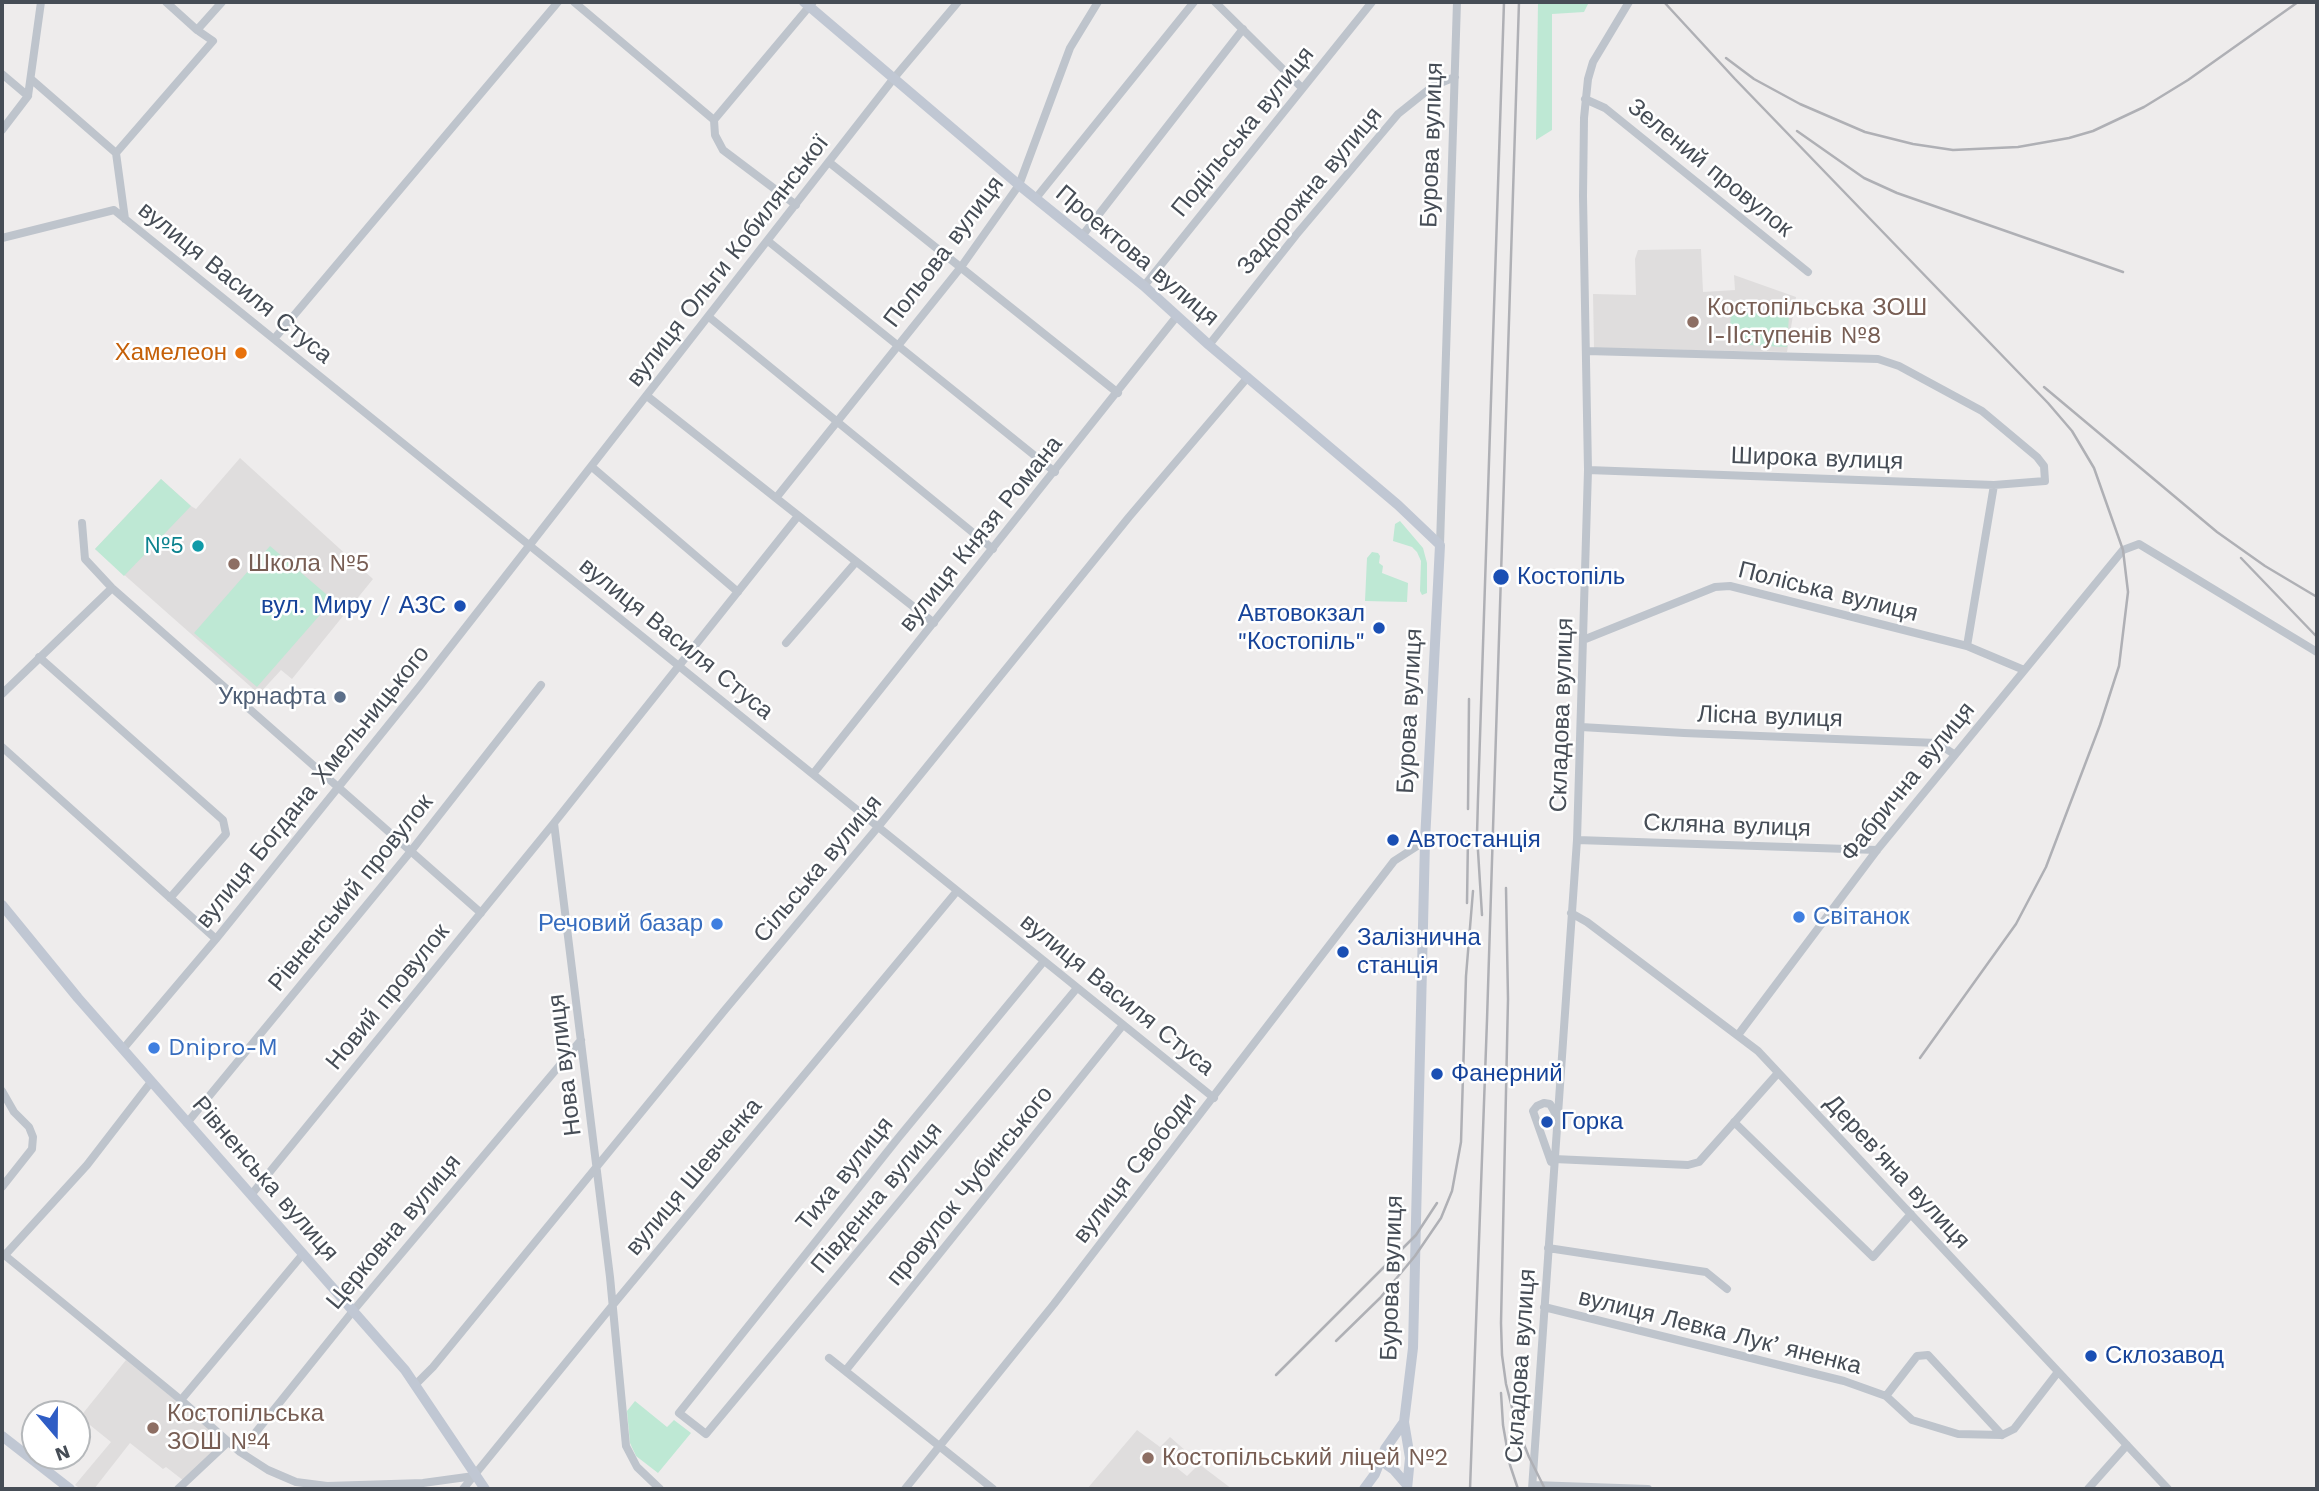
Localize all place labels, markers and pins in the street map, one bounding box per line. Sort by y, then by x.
place label: Костопільська ЗОШ І-ІІступенів №8 [1707,294,1927,350]
marker: Костопільська ЗОШ І-ІІступенів №8 [1685,314,1701,330]
place label: Хамелеон [115,339,227,367]
marker: Хамелеон [233,345,249,361]
place label: №5 [144,532,184,560]
marker: №5 [190,538,206,554]
place label: Школа №5 [248,550,369,578]
marker: Школа №5 [226,556,242,572]
place label: Костопіль [1517,563,1625,591]
marker: Костопіль [1491,567,1511,587]
place label: вул. Миру / АЗС [261,592,446,620]
marker: вул. Миру / АЗС [452,598,468,614]
place label: Автовокзал "Костопіль" [1237,600,1365,656]
marker: Автовокзал "Костопіль" [1371,620,1387,636]
place label: Укрнафта [218,683,326,711]
marker: Укрнафта [332,689,348,705]
place label: Автостанція [1407,826,1541,854]
marker: Автостанція [1385,832,1401,848]
place label: Світанок [1813,903,1910,931]
marker: Світанок [1791,909,1807,925]
place label: Речовий базар [538,910,703,938]
marker: Речовий базар [709,916,725,932]
place label: Залізнична станція [1357,924,1481,980]
marker: Залізнична станція [1335,944,1351,960]
place label: Dnipro-M [168,1034,278,1062]
marker: Dnipro-M [146,1040,162,1056]
place label: Фанерний [1451,1060,1563,1088]
marker: Фанерний [1429,1066,1445,1082]
place label: Горка [1561,1108,1623,1136]
marker: Горка [1539,1114,1555,1130]
place label: Склозавод [2105,1342,2224,1370]
marker: Склозавод [2083,1348,2099,1364]
place label: Костопільська ЗОШ №4 [167,1400,324,1456]
marker: Костопільська ЗОШ №4 [145,1420,161,1436]
place label: Костопільський ліцей №2 [1162,1444,1448,1472]
marker: Костопільський ліцей №2 [1140,1450,1156,1466]

